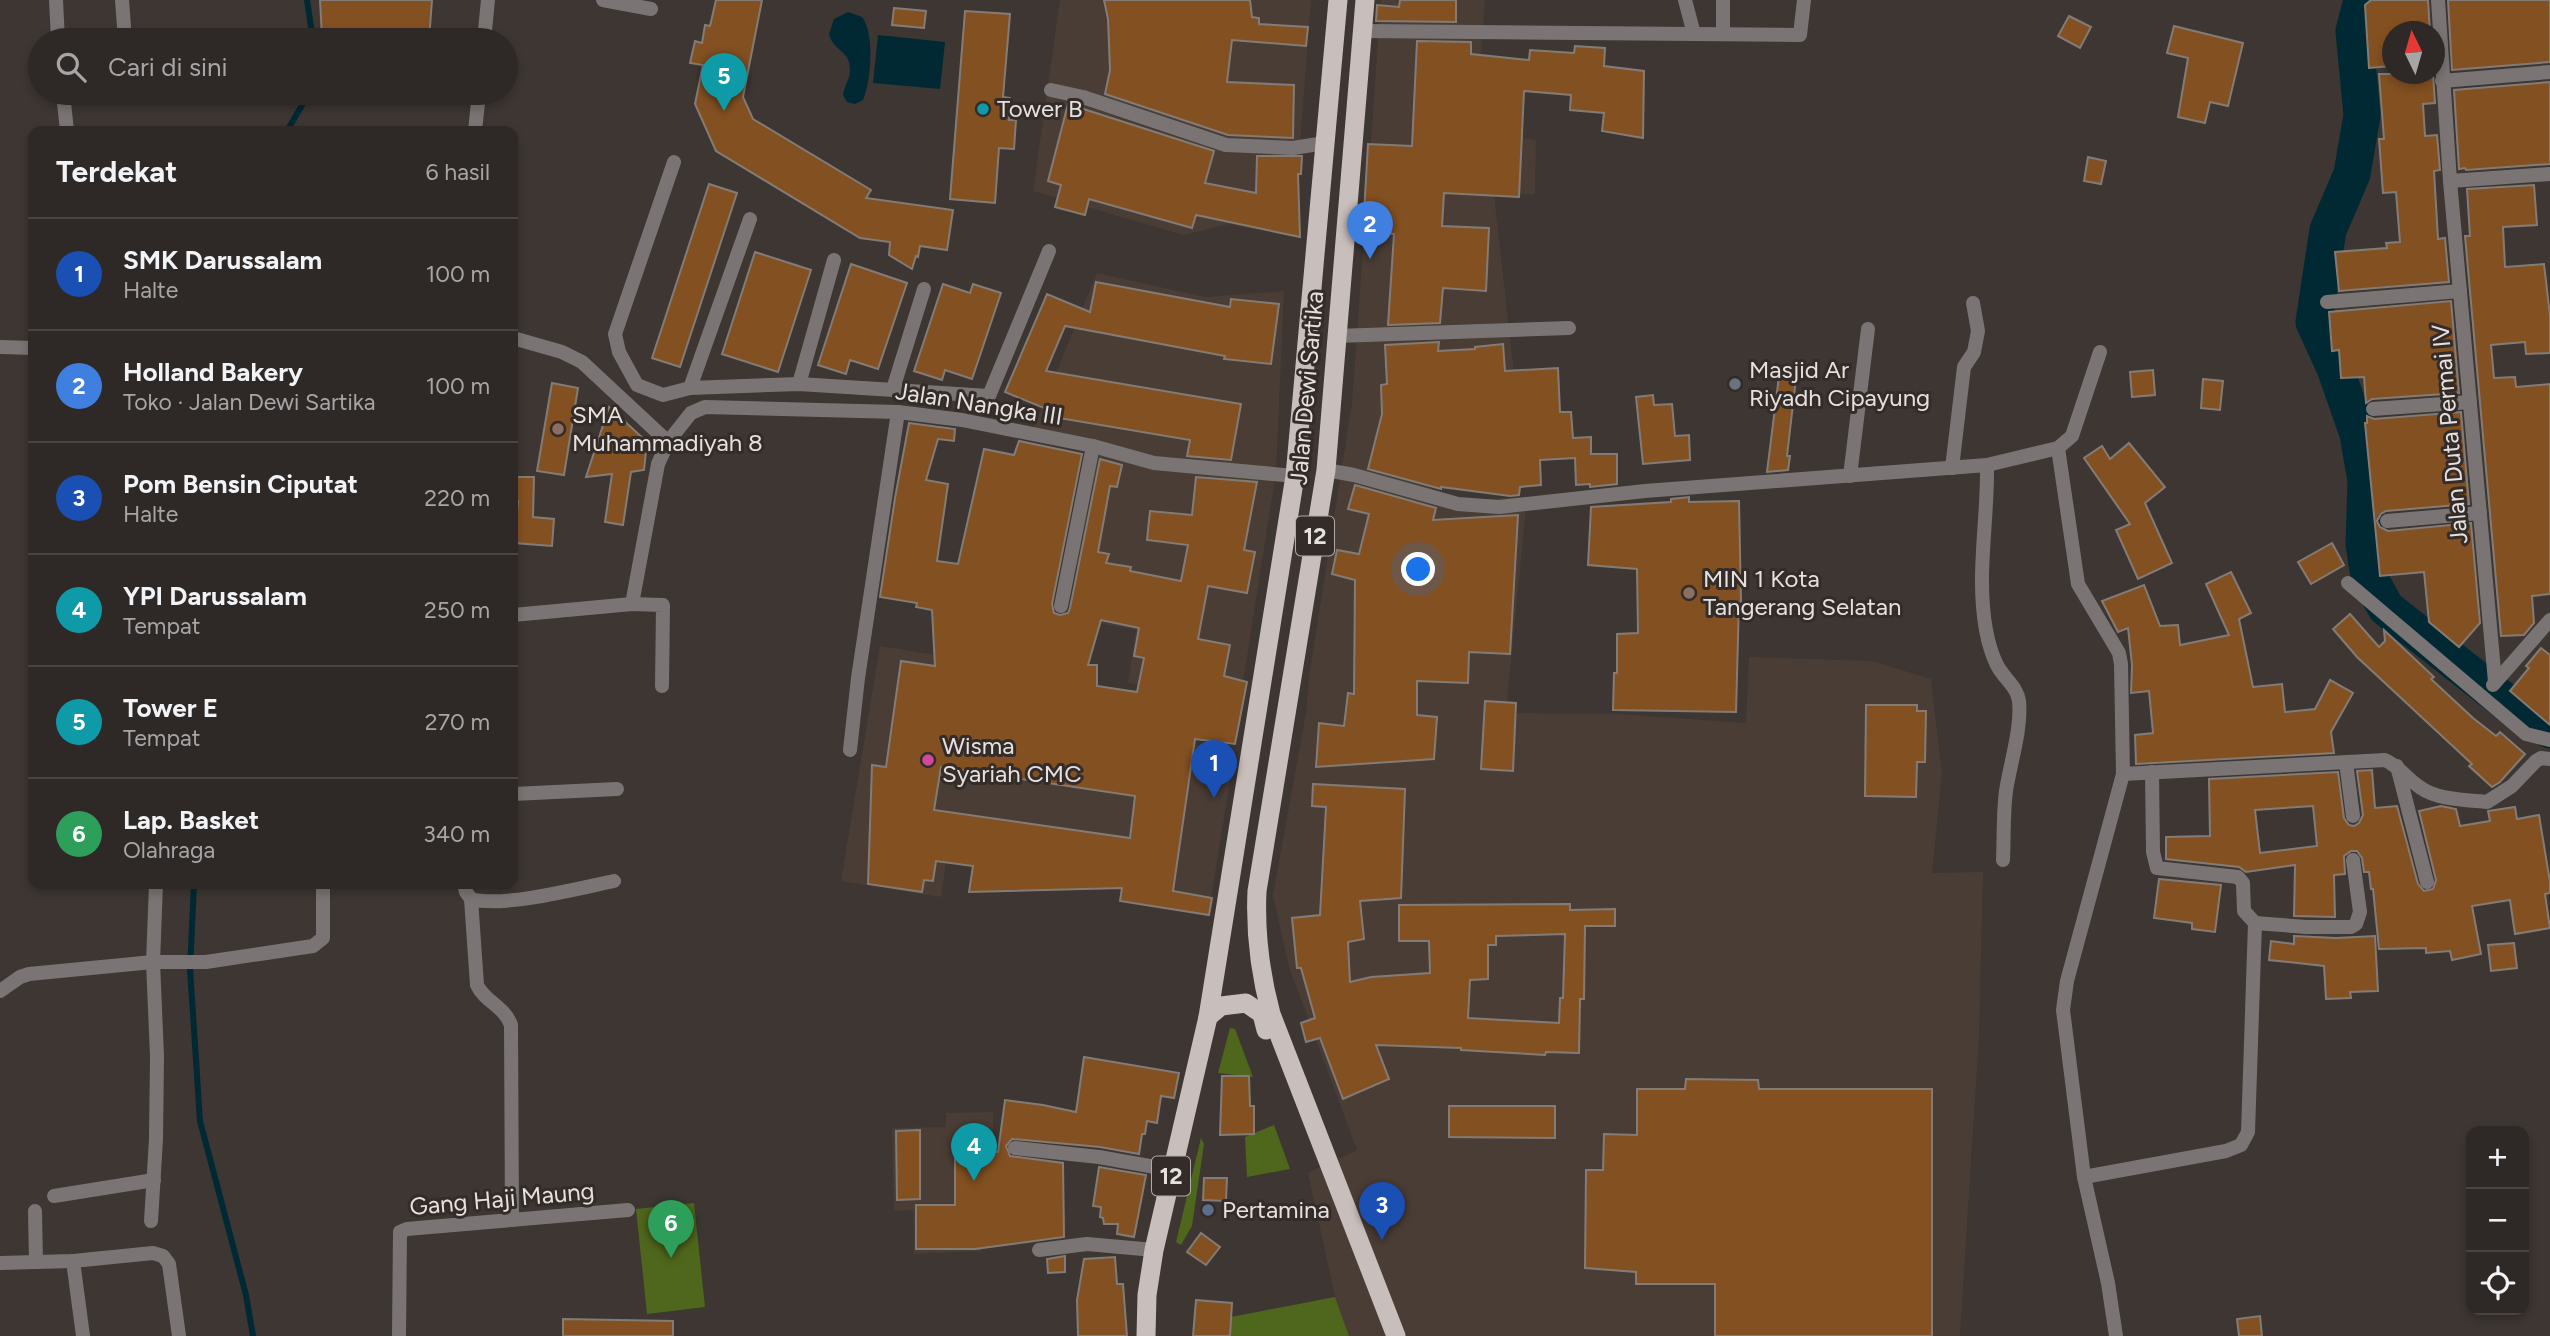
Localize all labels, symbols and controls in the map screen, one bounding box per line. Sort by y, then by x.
north arrow [2382,21,2445,84]
search box [28,28,518,105]
icon: search [52,48,90,86]
text: Cari di sini [108,51,228,83]
pin: 5 [701,53,747,111]
place label: Tower B [997,94,1083,123]
marker: Tower B [975,101,991,117]
text: Terdekat [56,153,177,190]
text: 6 hasil [426,158,490,186]
pin: 2 [1347,201,1393,259]
text: SMK Darussalam [123,244,322,276]
text: 1 [74,260,84,288]
text: 100 m [426,260,490,288]
text: Halte [123,276,178,304]
street label: Jalan Dewi Sartika [1284,290,1329,486]
street label: Jalan Duta Permai IV [2425,322,2474,545]
place label: Masjid Ar Riyadh Cipayung [1749,355,1930,412]
text: Holland Bakery [123,356,303,388]
text: 2 [72,372,86,400]
text: 100 m [426,372,490,400]
street label: Jalan Nangka III [893,376,1065,431]
marker: Masjid Ar Riyadh Cipayung [1727,376,1743,392]
text: Toko · Jalan Dewi Sartika [123,388,375,416]
place label: SMA Muhammadiyah 8 [572,400,763,457]
marker: SMA Muhammadiyah 8 [550,421,566,437]
text: Pom Bensin Ciputat [123,468,358,500]
text: 3 [73,484,85,512]
text: 220 m [424,484,490,512]
text: Halte [123,500,178,528]
road number: 12 [1296,516,1334,556]
your location [1401,552,1435,586]
place label: MIN 1 Kota Tangerang Selatan [1703,564,1901,621]
text: YPI Darussalam [123,580,307,612]
marker: MIN 1 Kota Tangerang Selatan [1681,585,1697,601]
text: 4 [72,596,86,624]
text: 250 m [424,596,490,624]
text: Tempat [123,612,200,640]
text: Tower E [123,692,218,724]
text: 5 [72,708,86,736]
text: 270 m [425,708,490,736]
text: Tempat [123,724,200,752]
place label: Wisma Syariah CMC [942,731,1081,788]
pin: 1 [1191,740,1237,798]
marker: Wisma Syariah CMC [920,752,936,768]
text: Lap. Basket [123,804,259,836]
text: 6 [72,820,86,848]
text: 340 m [423,820,490,848]
text: Olahraga [123,836,215,864]
pin: 4 [951,1123,997,1181]
map controls [2466,1126,2529,1315]
button: + [2466,1126,2529,1189]
road number: 12 [1152,1156,1190,1196]
street label: Gang Haji Maung [408,1176,596,1221]
pin: 3 [1359,1182,1405,1240]
button: − [2466,1189,2529,1252]
place label: Pertamina [1222,1195,1330,1224]
pin: 6 [648,1200,694,1258]
marker: Pertamina [1200,1202,1216,1218]
button: locate [2466,1252,2529,1315]

